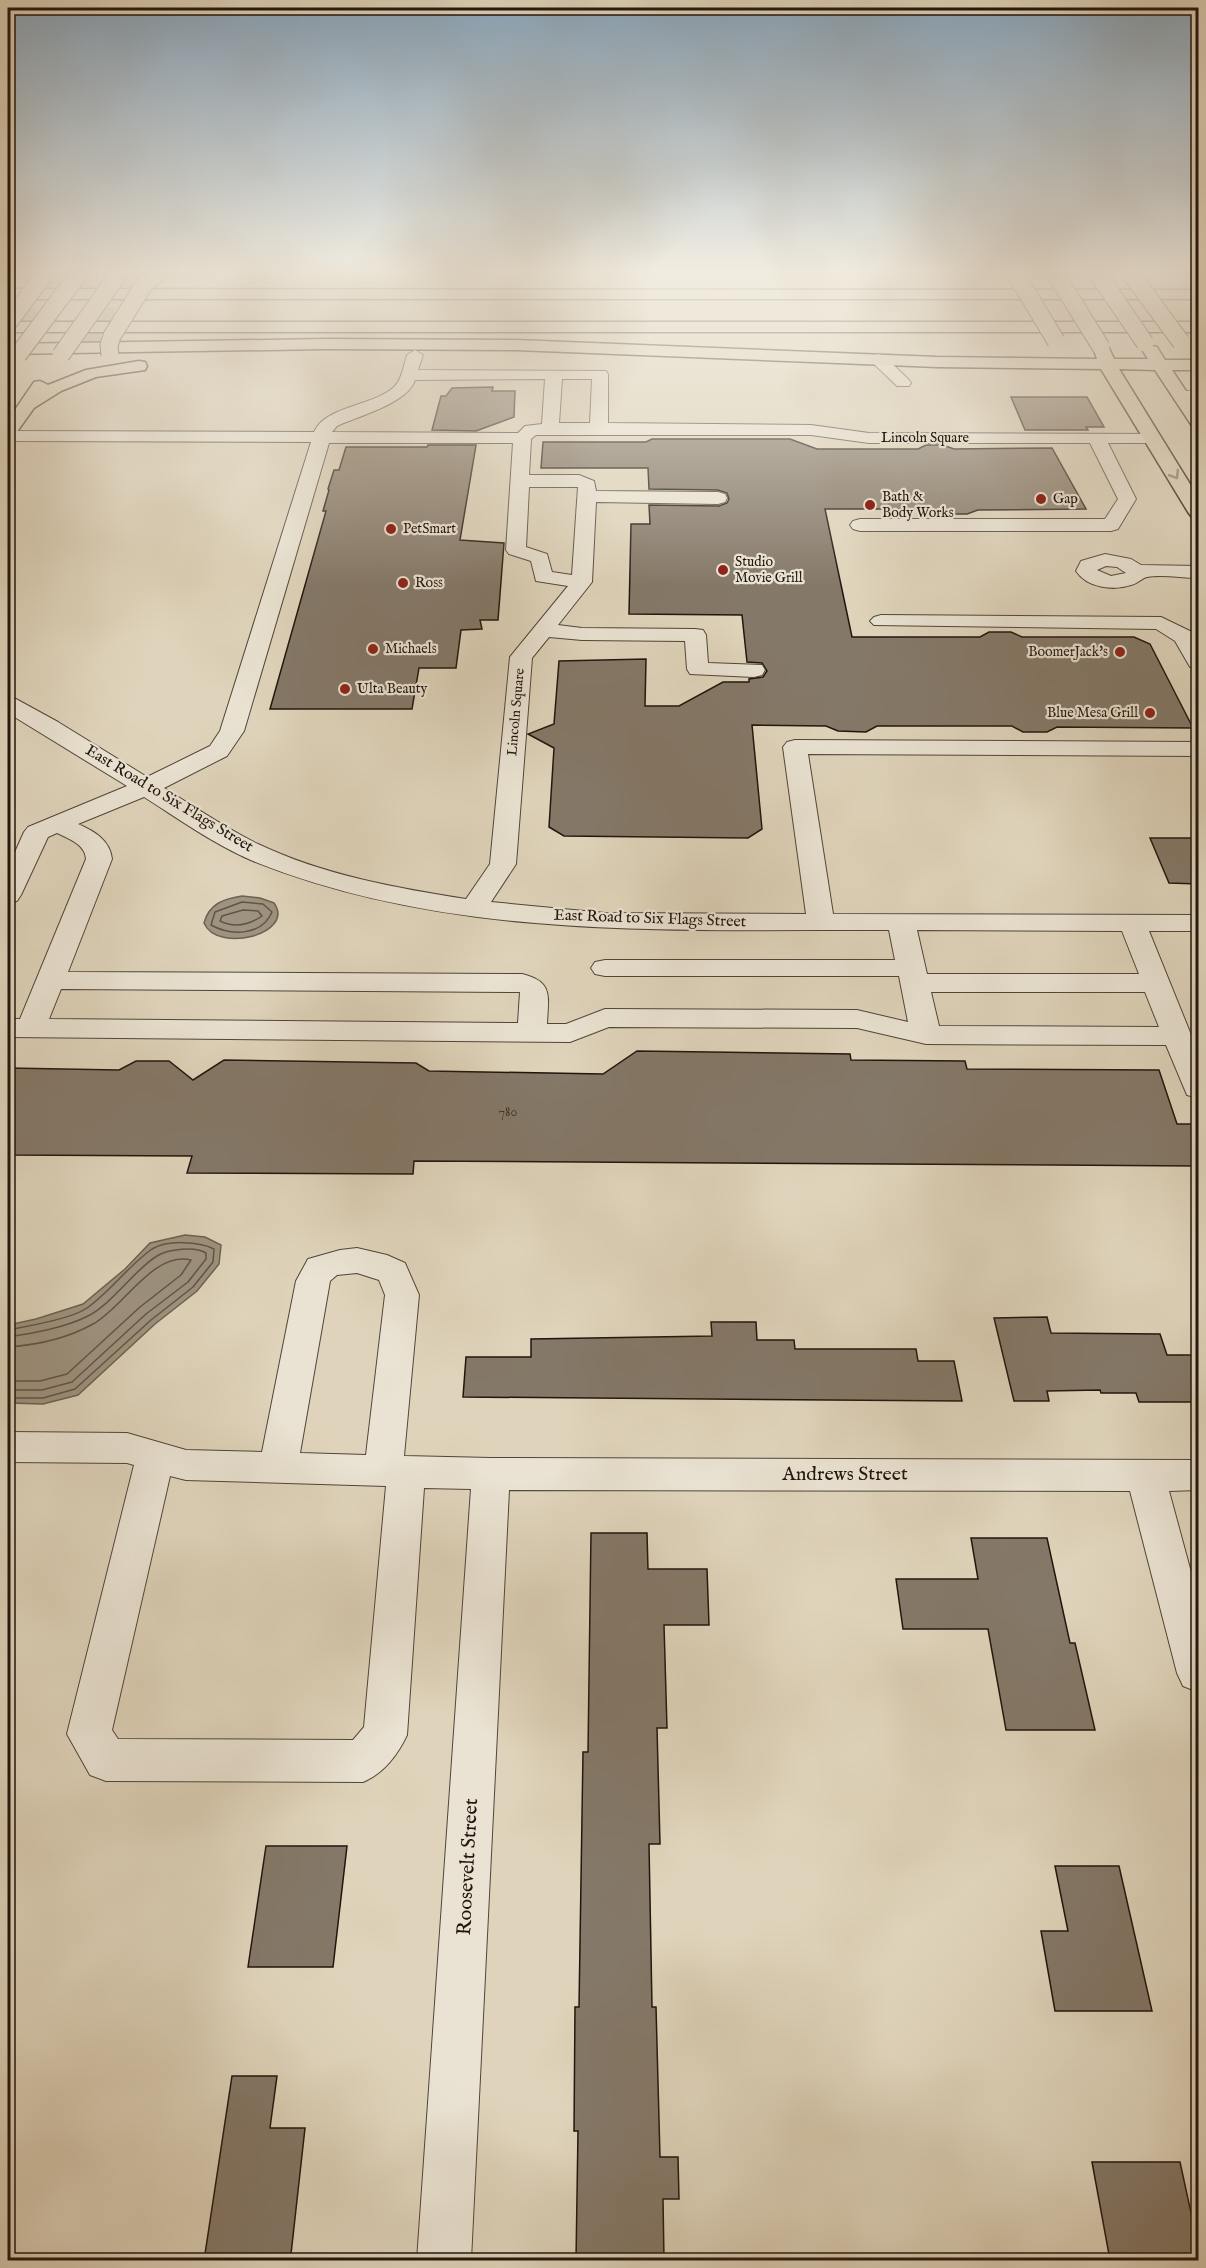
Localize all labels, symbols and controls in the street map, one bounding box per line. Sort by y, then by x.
street label: Lincoln Square [881,429,970,447]
one-way arrow [1168,469,1180,479]
place label: Bath & Body Works [882,488,954,522]
place label: Gap [1053,490,1078,508]
marker: Gap [1034,492,1048,506]
marker: Bath & Body Works [863,498,877,512]
place label: PetSmart [403,520,456,538]
marker: PetSmart [384,522,398,536]
place label: Studio Movie Grill [735,553,803,587]
marker: Studio Movie Grill [716,563,730,577]
place label: Ross [415,574,443,592]
marker: Ross [396,576,410,590]
place label: Michaels [385,640,437,658]
marker: Michaels [366,642,380,656]
place label: BoomerJack's [1028,643,1108,661]
marker: BoomerJack's [1113,645,1127,659]
street label: Lincoln Square [503,667,529,757]
place label: Ulta Beauty [357,680,427,698]
marker: Ulta Beauty [338,682,352,696]
place label: Blue Mesa Grill [1047,704,1138,722]
marker: Blue Mesa Grill [1143,706,1157,720]
street label: East Road to Six Flags Street [81,741,257,857]
street label: East Road to Six Flags Street [553,906,747,932]
house number: 780 [499,1103,518,1121]
street label: Andrews Street [781,1462,908,1487]
street label: Roosevelt Street [452,1798,484,1936]

